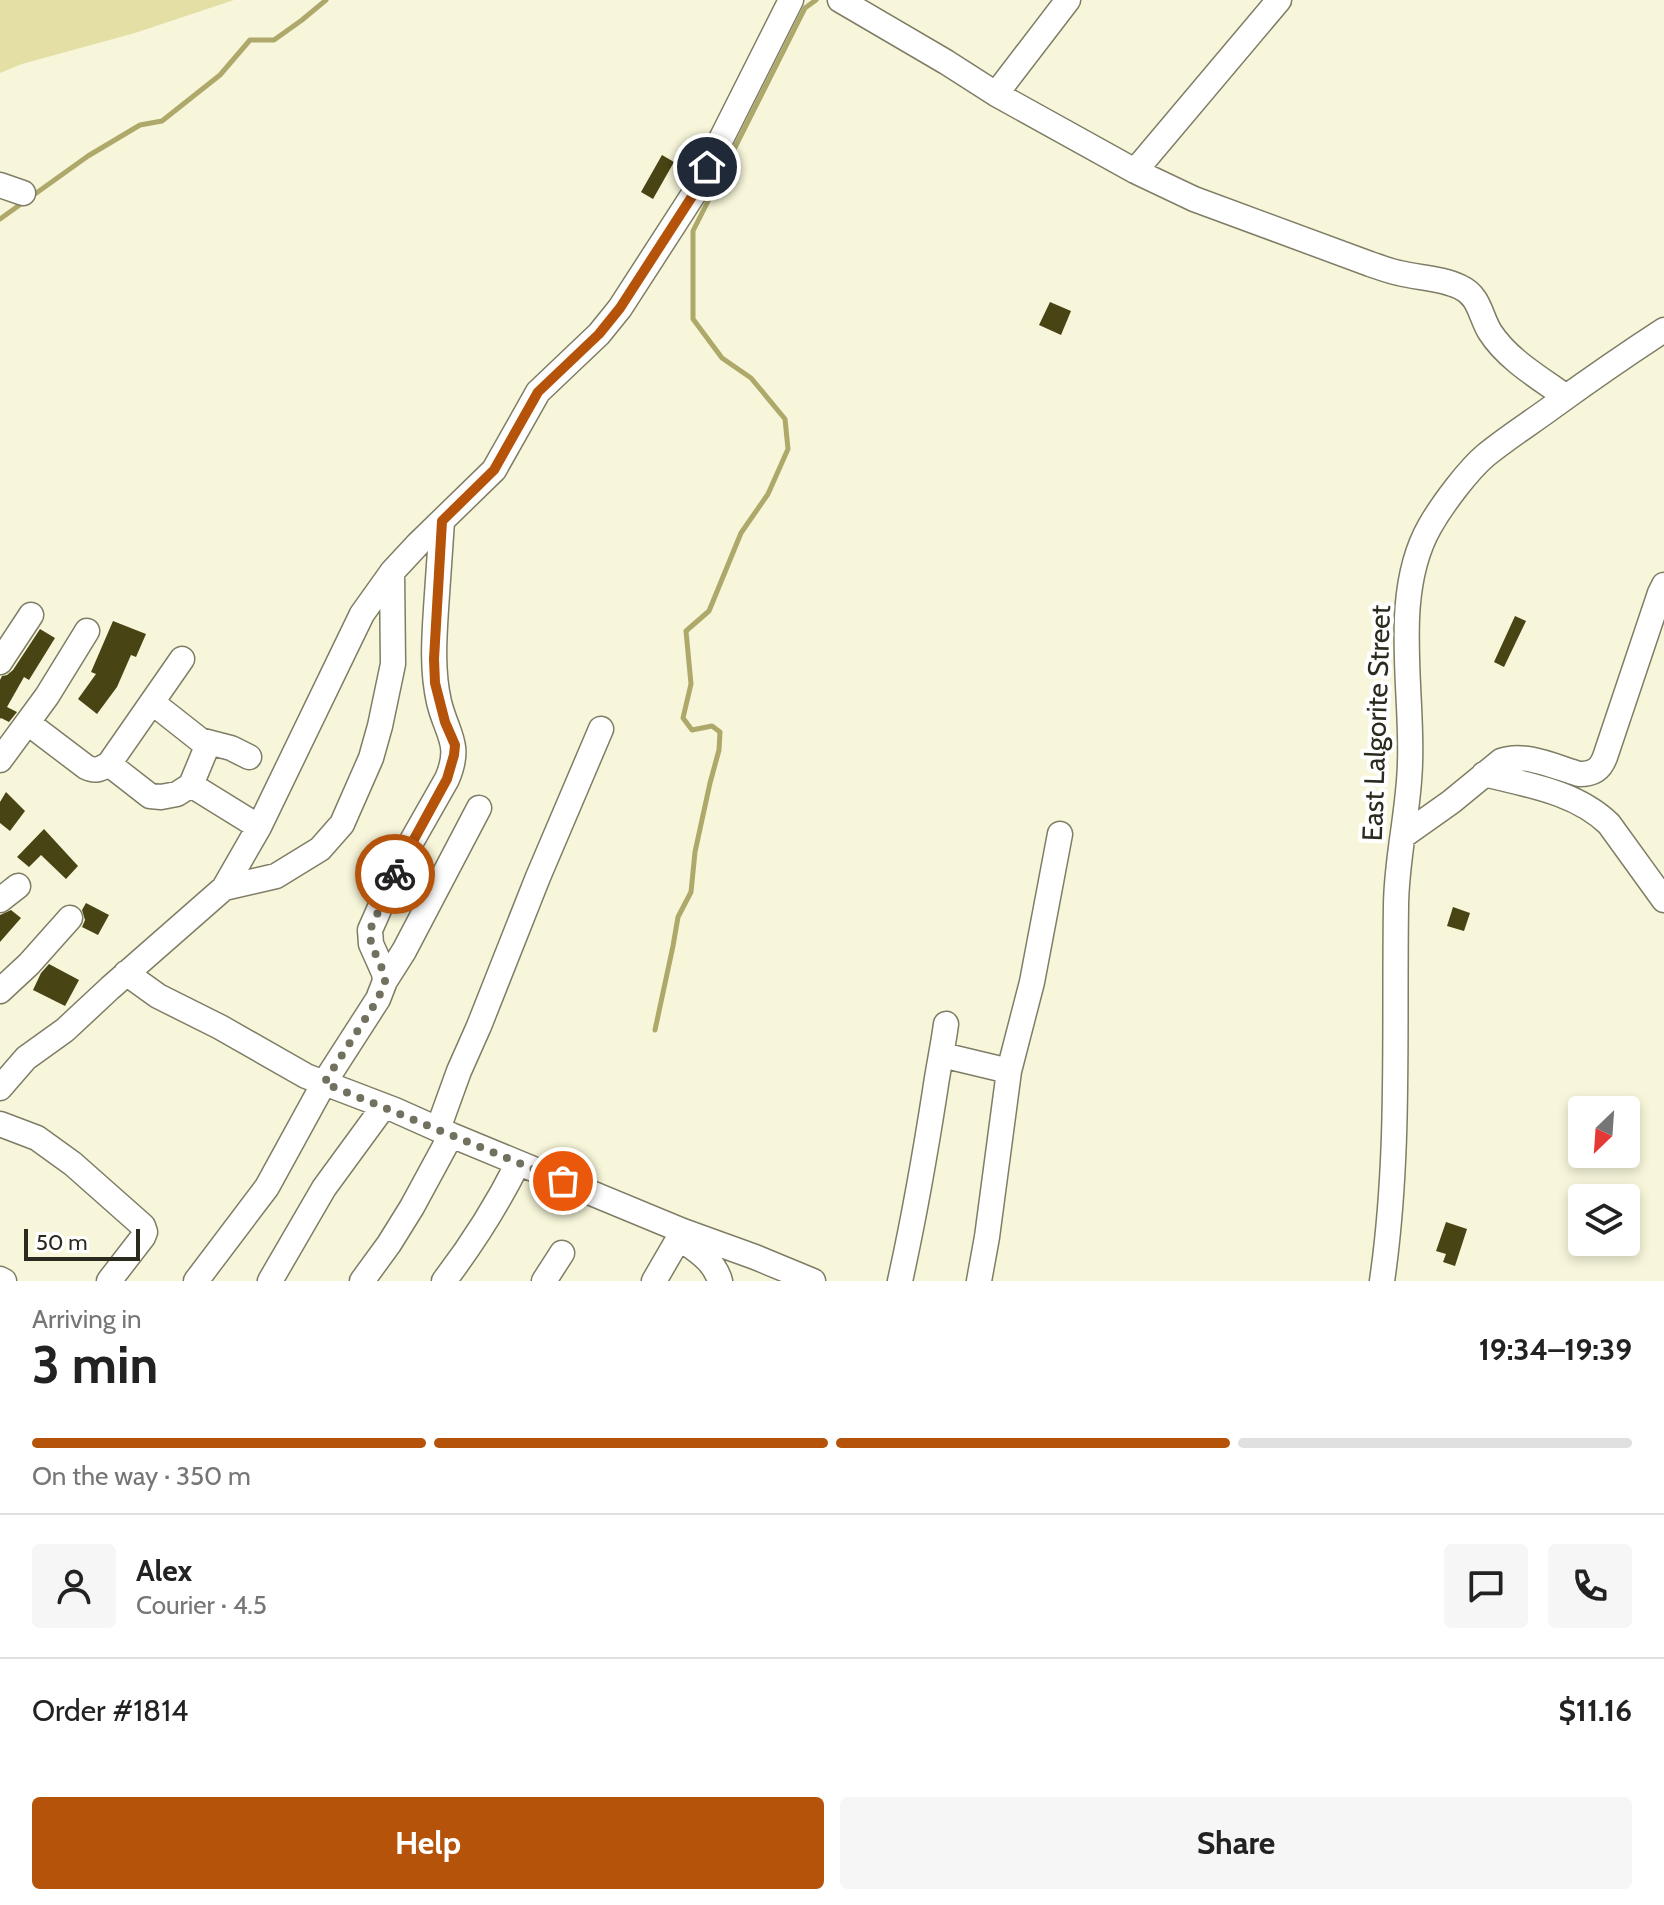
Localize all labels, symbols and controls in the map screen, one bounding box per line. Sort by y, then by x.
pin [673,133,741,201]
icon: home [685,145,729,189]
street label: East Lalgorite Street [1355,604,1397,842]
courier [355,834,435,914]
icon: bike [373,852,417,896]
north arrow [1568,1096,1640,1168]
map controls [1568,1096,1640,1256]
pin [529,1147,597,1215]
icon: bag [541,1159,585,1203]
button: layers [1568,1184,1640,1256]
scale bar [24,1225,140,1261]
text: 50 m [36,1229,88,1256]
text: Arriving in [32,1303,142,1335]
text: 19:34–19:39 [1479,1331,1632,1368]
text: 3 min [32,1333,158,1396]
text: On the way · 350 m [32,1460,251,1492]
button: person [32,1544,116,1628]
button: chat [1444,1544,1528,1628]
button: phone [1548,1544,1632,1628]
text: Alex [136,1552,192,1589]
text: Courier · 4.5 [136,1589,267,1621]
text: Order #1814 [32,1692,188,1729]
text: $11.16 [1558,1692,1632,1729]
button: Help [32,1797,824,1889]
button: Share [840,1797,1632,1889]

